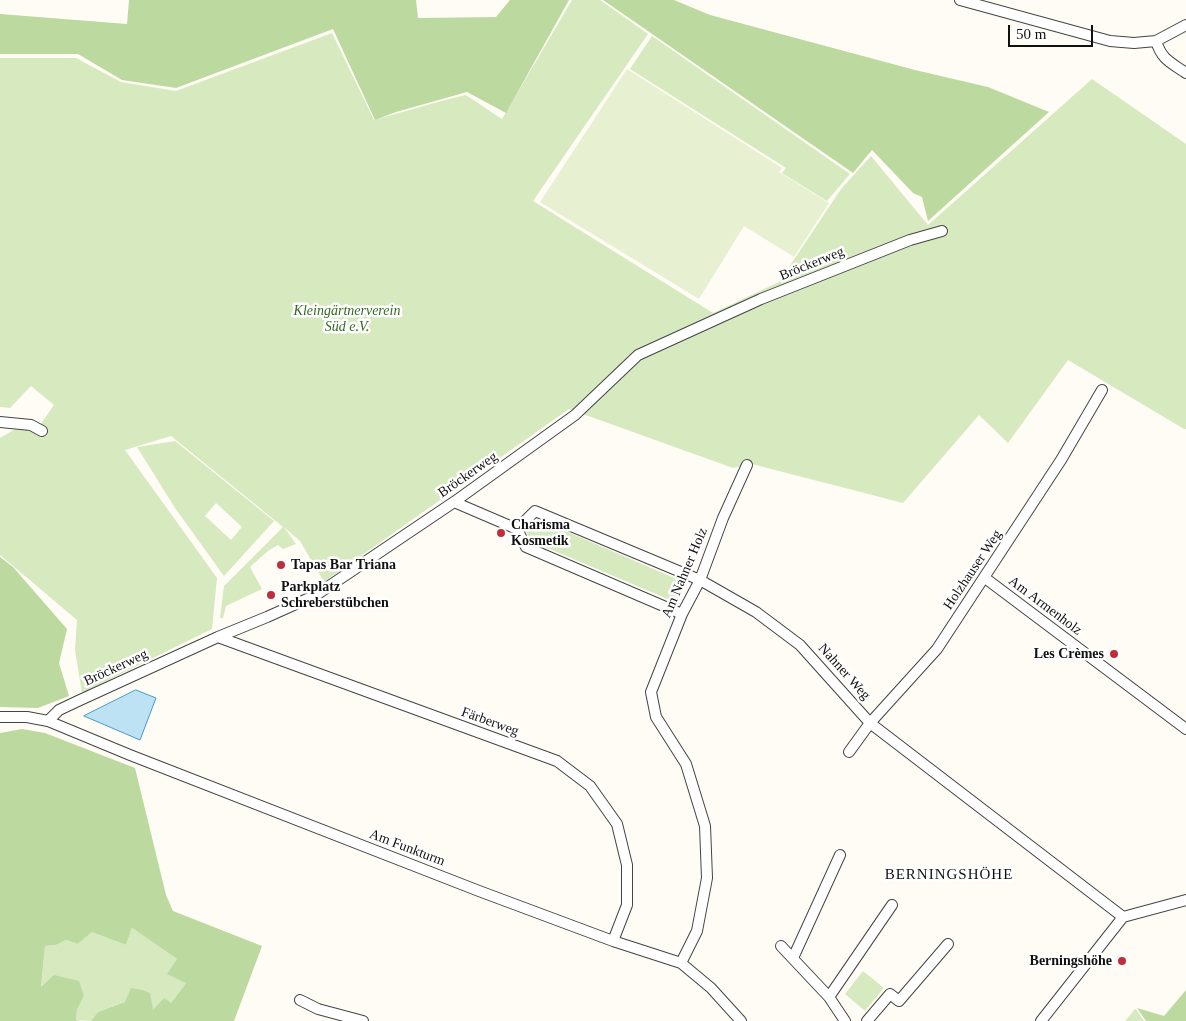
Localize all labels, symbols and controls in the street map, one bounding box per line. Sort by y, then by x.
scale bar [1011,15,1096,47]
text: 50 m [1016,26,1046,42]
street label: Bröckerweg [777,243,847,285]
park label: Kleingärtnerverein Süd e.V. [294,303,400,336]
street label: Bröckerweg [435,448,501,502]
place label: Charisma Kosmetik [511,517,570,550]
street label: Am Nahner Holz [658,525,712,621]
marker: Charisma Kosmetik [495,527,507,539]
street label: Holzhauser Weg [940,527,1006,613]
place label: Tapas Bar Triana [291,557,396,573]
marker: Tapas Bar Triana [275,559,287,571]
street label: Am Armenholz [1005,573,1085,639]
place label: Parkplatz Schreberstübchen [281,579,389,612]
marker: Parkplatz Schreberstübchen [265,589,277,601]
street label: Nahner Weg [814,640,874,704]
street label: Bröckerweg [81,646,151,690]
place label: Les Crèmes [1034,646,1104,662]
marker: Les Crèmes [1108,648,1120,660]
street label: Färberweg [459,704,521,740]
street label: Am Funkturm [367,826,447,870]
district label: BERNINGSHÖHE [883,866,1015,884]
place label: Berningshöhe [1030,953,1112,969]
marker: Berningshöhe [1116,955,1128,967]

